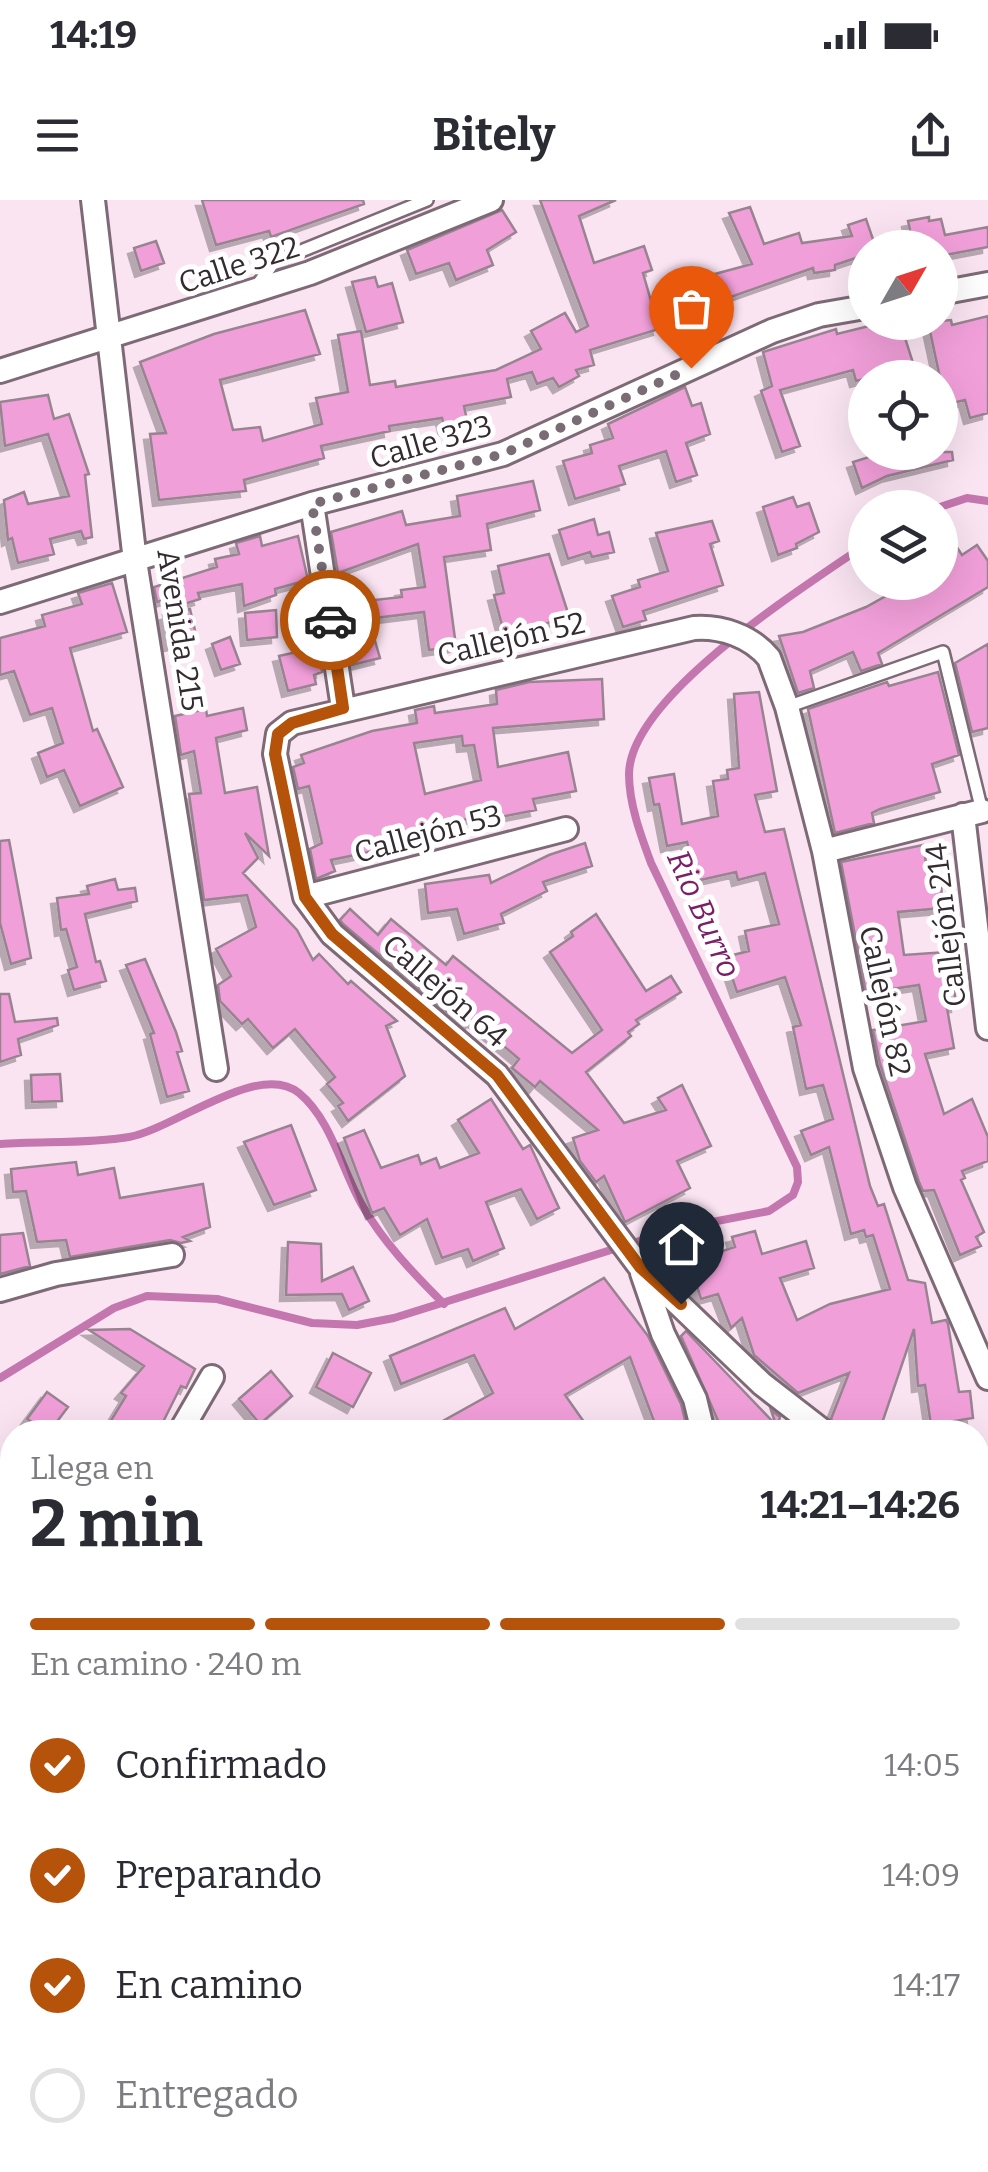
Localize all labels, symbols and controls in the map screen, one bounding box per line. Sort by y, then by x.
text: 14:19 [50,12,137,58]
icon: menu [30,108,85,163]
text: Bitely [433,108,555,162]
icon: share [903,108,958,163]
street label: Calle 322 [174,229,304,301]
north arrow [848,230,958,340]
map controls [848,230,958,600]
pin [649,266,734,369]
icon: bag [664,281,719,336]
button: locate [848,360,958,470]
street label: Calle 323 [366,407,496,477]
button: layers [848,490,958,600]
street label: Avenida 215 [149,546,211,714]
courier [280,570,380,670]
icon: car [303,593,358,648]
street label: Callejón 52 [434,605,588,673]
street label: Callejón 53 [350,797,506,871]
street label: Callejón 214 [918,841,974,1009]
water label: Rio Burro [659,844,749,984]
street label: Callejón 82 [851,922,919,1080]
street label: Callejón 64 [375,927,515,1055]
pin [639,1202,724,1305]
icon: home [654,1217,709,1272]
text: Llega en [30,1449,154,1487]
text: 14:21–14:26 [760,1482,960,1528]
text: 2 min [30,1485,203,1563]
text: En camino · 240 m [30,1645,301,1683]
icon: check [30,1738,85,1793]
text: Confirmado [115,1742,327,1788]
text: 14:05 [884,1746,960,1784]
icon: check [30,1848,85,1903]
text: Preparando [115,1852,322,1898]
text: 14:09 [882,1856,960,1894]
icon: check [30,1958,85,2013]
text: En camino [115,1962,303,2008]
text: 14:17 [893,1966,960,2004]
text: Entregado [115,2072,299,2118]

